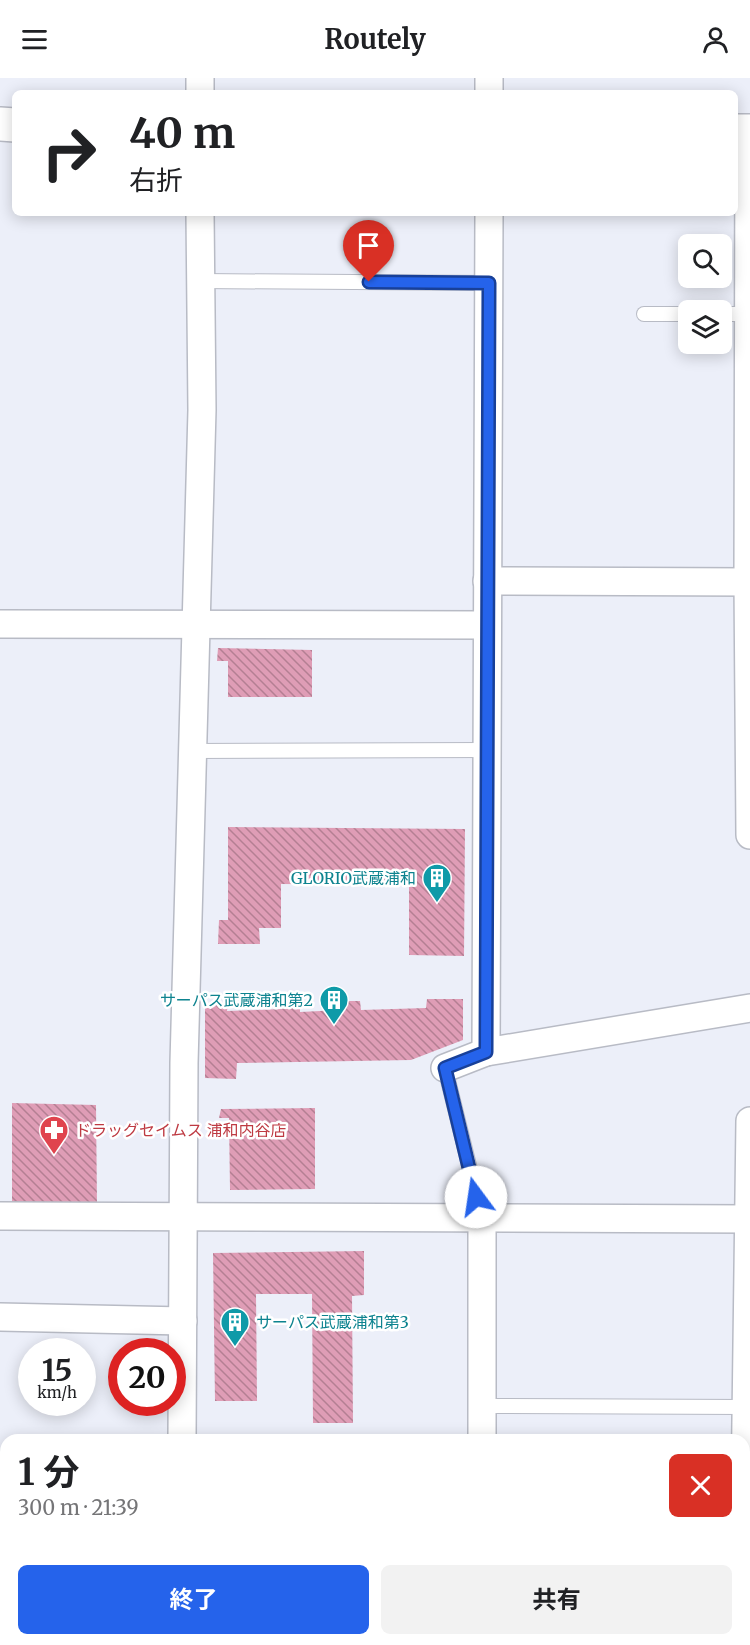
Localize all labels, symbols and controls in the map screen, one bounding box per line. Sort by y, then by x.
text: Routely [324,22,426,56]
icon: menu [18,23,51,56]
icon: person [699,23,732,56]
text: 40 m [129,107,235,159]
icon: right [30,114,108,192]
text: 右折 [129,163,183,197]
pin [343,220,394,282]
icon: arrive [352,229,385,262]
map controls [678,234,732,354]
button: search [678,234,732,288]
button: layers [678,300,732,354]
building icon: GLORIO武蔵浦和 [421,862,453,904]
place label: GLORIO武蔵浦和 [291,868,416,888]
building icon: サーパス武蔵浦和第2 [318,984,350,1026]
place label: サーパス武蔵浦和第2 [160,990,313,1010]
pharmacy icon: ドラッグセイムス 浦和内谷店 [38,1114,70,1156]
place label: ドラッグセイムス 浦和内谷店 [75,1120,286,1140]
position arrow [444,1165,508,1229]
building icon: サーパス武蔵浦和第3 [219,1306,251,1348]
place label: サーパス武蔵浦和第3 [256,1312,409,1332]
speed limit sign: 20 [108,1338,186,1416]
text: 15 [42,1351,72,1389]
text: km/h [37,1383,77,1402]
text: 1 分 [18,1450,79,1495]
button: close [669,1454,732,1517]
text: 300 m · 21:39 [18,1495,139,1520]
button: 終了 [18,1565,369,1634]
button: 共有 [381,1565,732,1634]

